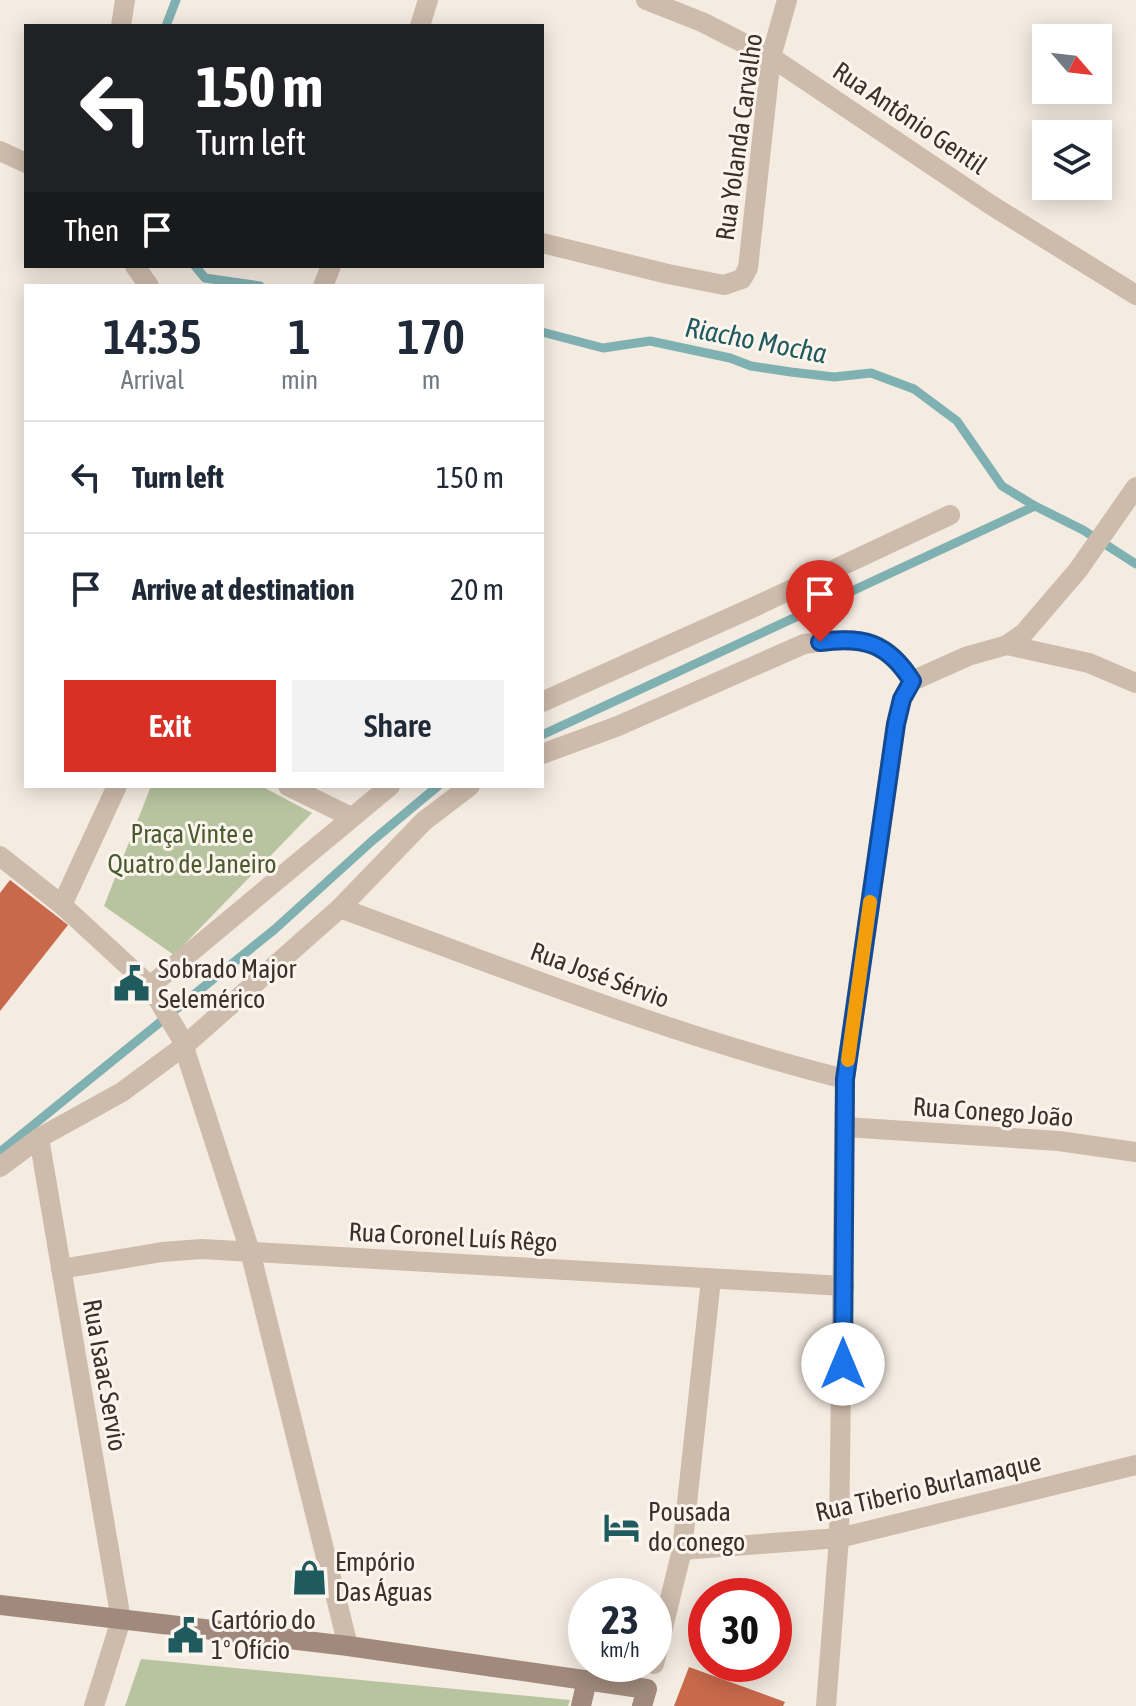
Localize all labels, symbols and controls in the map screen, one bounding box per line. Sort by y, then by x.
north arrow [1032,24,1112,104]
map controls [1032,24,1112,200]
street label: Rua Yolanda Carvalho [710,32,768,242]
text: 150 m [196,55,323,119]
icon: left [64,56,168,160]
street label: Rua Antônio Gentil [827,56,993,181]
button: layers [1032,120,1112,200]
text: Turn left [196,121,306,163]
icon: arrive [135,208,179,252]
text: Then [64,213,119,247]
text: 14:35 [103,309,202,364]
text: 1 [288,309,311,364]
text: 170 [397,309,465,364]
water label: Riacho Mocha [683,311,829,369]
text: Arrival [121,365,184,395]
text: min [281,365,318,395]
text: m [422,365,440,395]
icon: left [64,455,108,499]
text: Turn left [132,460,224,494]
text: 150 m [436,460,504,494]
pin [786,560,854,642]
icon: arrive [64,567,108,611]
text: Arrive at destination [132,572,354,606]
text: 20 m [450,572,504,606]
icon: arrive [798,572,842,616]
button: Exit [64,680,276,772]
button: Share [292,680,504,772]
park label: Praça Vinte e Quatro de Janeiro [107,819,277,879]
street label: Rua José Sérvio [526,936,674,1014]
place label: Sobrado Major Selemérico [158,954,297,1014]
public building icon: Sobrado Major Selemérico [113,965,151,1003]
street label: Rua Conego João [912,1091,1074,1133]
street label: Rua Coronel Luís Rêgo [348,1217,558,1257]
street label: Rua Isaac Servio [77,1297,133,1453]
position arrow [801,1322,885,1406]
street label: Rua Tiberio Burlamaque [812,1446,1044,1528]
place label: Pousada do conego [648,1497,745,1557]
hotel icon: Pousada do conego [603,1508,641,1546]
place label: Empório Das Águas [335,1547,432,1607]
shop icon: Empório Das Águas [290,1558,328,1596]
speed limit sign: 30 [688,1578,792,1682]
text: 23 [601,1597,639,1642]
place label: Cartório do 1º Ofício [211,1605,316,1665]
public building icon: Cartório do 1º Ofício [166,1616,204,1654]
text: km/h [600,1638,640,1661]

